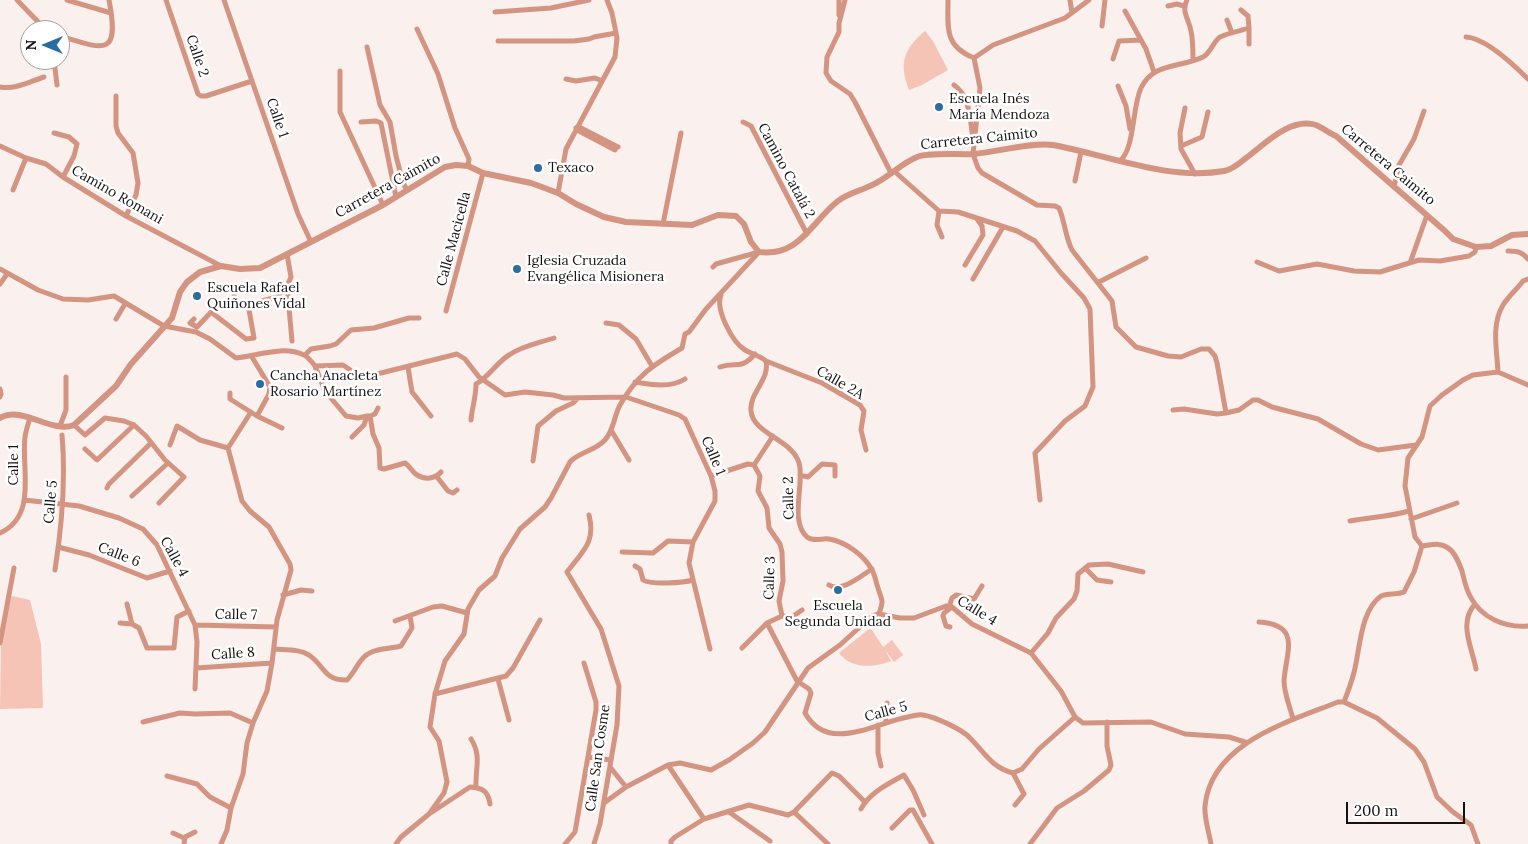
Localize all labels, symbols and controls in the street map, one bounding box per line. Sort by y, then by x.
north arrow [20,20,70,70]
street label: Calle 2 [182,33,212,79]
text: N [22,40,40,50]
place label: Escuela Inés María Mendoza [949,91,1050,124]
street label: Calle 1 [262,96,292,140]
marker: Escuela Inés María Mendoza [933,101,945,113]
street label: Camino Catalá 2 [754,120,818,222]
street label: Carretera Caimito [1338,121,1438,209]
street label: Carretera Caimito [920,124,1038,154]
street label: Carretera Caimito [332,150,444,222]
place label: Texaco [548,160,594,176]
street label: Camino Romani [68,162,166,228]
marker: Texaco [532,162,544,174]
street label: Calle Macicella [433,190,475,288]
place label: Iglesia Cruzada Evangélica Misionera [527,253,664,286]
marker: Iglesia Cruzada Evangélica Misionera [511,263,523,275]
place label: Escuela Rafael Quiñones Vidal [207,280,306,312]
marker: Escuela Rafael Quiñones Vidal [191,290,203,302]
street label: Calle 2A [813,363,867,403]
place label: Cancha Anacleta Rosario Martínez [270,368,381,401]
marker: Cancha Anacleta Rosario Martínez [254,378,266,390]
street label: Calle 1 [697,434,729,478]
street label: Calle 1 [6,445,22,485]
street label: Calle 2 [780,476,798,520]
street label: Calle 5 [41,480,61,524]
street label: Calle 4 [156,534,192,580]
street label: Calle 6 [95,539,143,571]
street label: Calle 3 [761,556,779,600]
marker: Escuela Segunda Unidad [832,584,844,596]
street label: Calle 4 [954,593,1000,629]
place label: Escuela Segunda Unidad [785,598,891,630]
street label: Calle 7 [215,606,257,624]
street label: Calle 8 [211,644,255,664]
street label: Calle 5 [863,698,909,726]
street label: Calle San Cosme [582,703,614,813]
scale bar [1348,792,1467,824]
text: 200 m [1354,801,1398,820]

